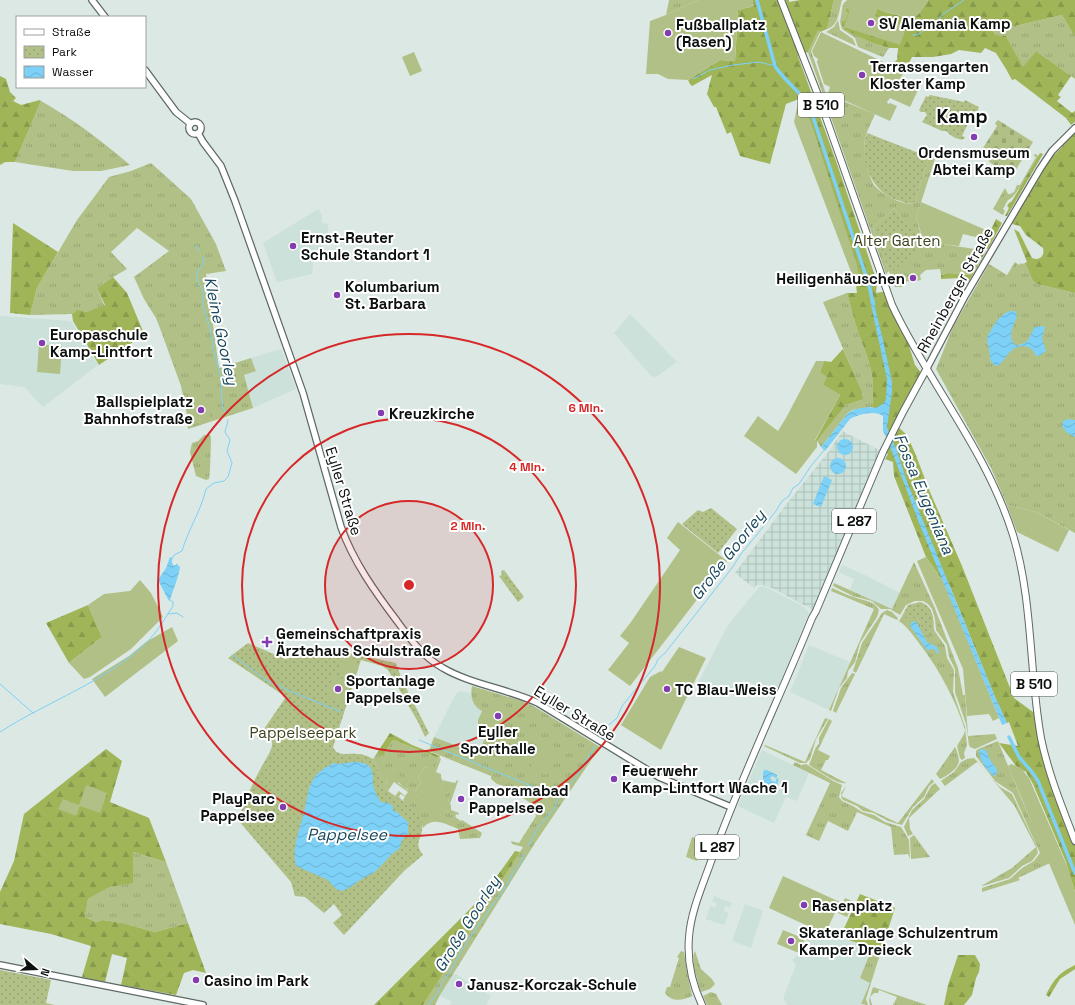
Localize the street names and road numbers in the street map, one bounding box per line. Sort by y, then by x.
road number: B 510 [798,93,844,117]
street label: Rheinberger Straße [913,224,997,356]
street label: Eyller Straße [321,444,367,538]
road number: L 287 [832,509,876,533]
road number: B 510 [1011,672,1057,696]
street label: Eyller Straße [531,681,619,745]
road number: L 287 [695,835,739,859]

